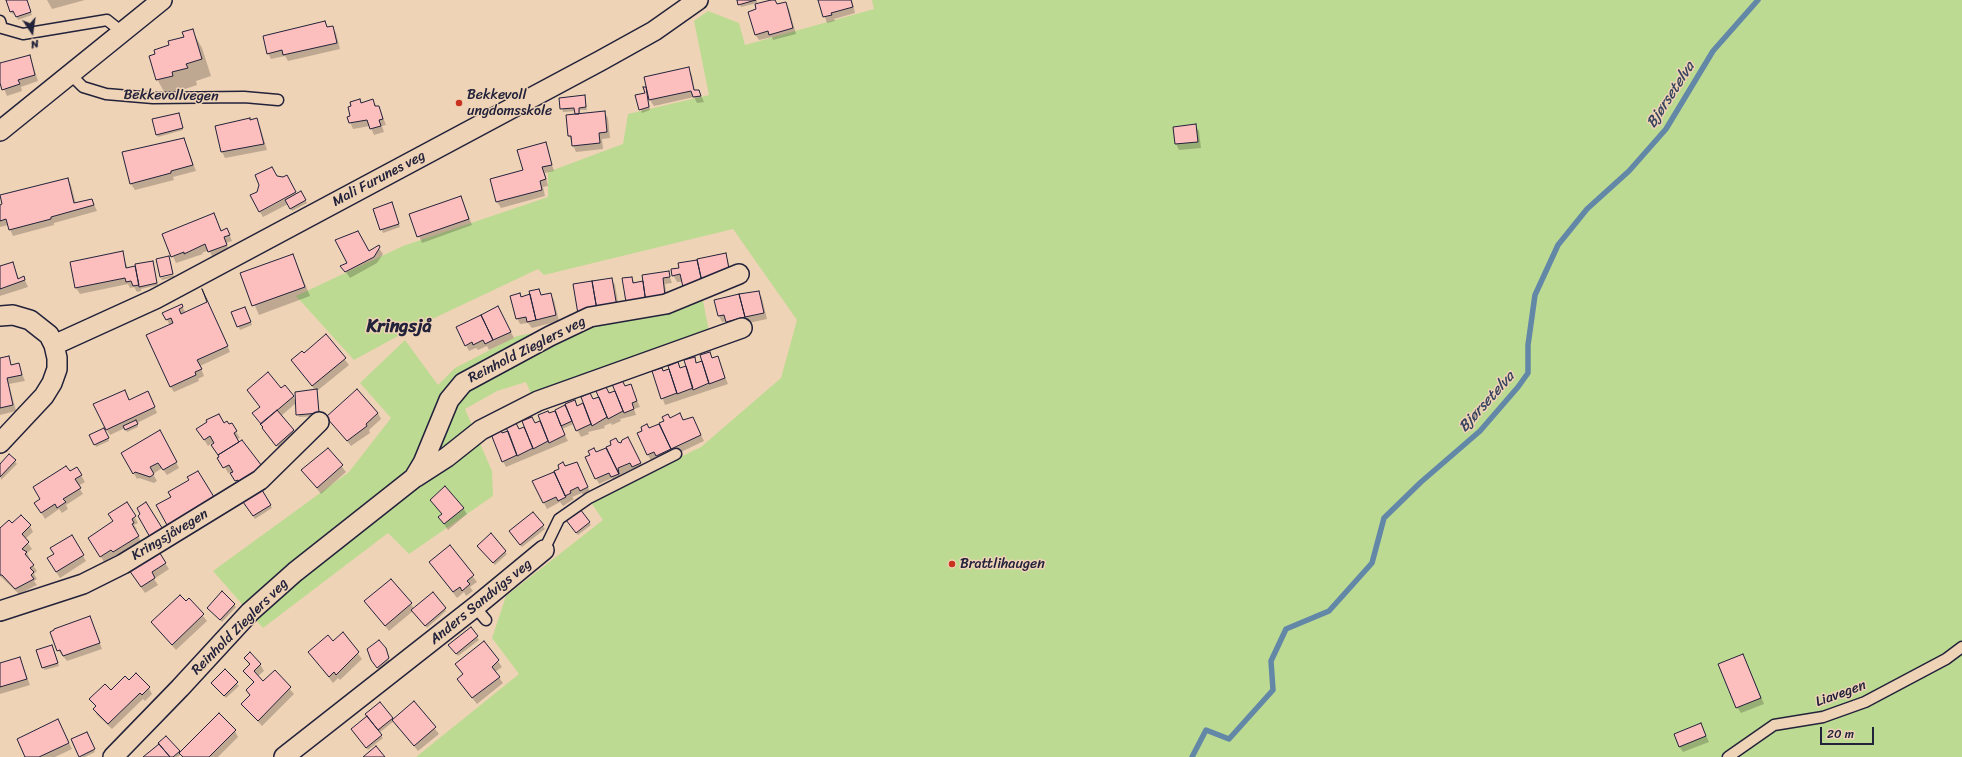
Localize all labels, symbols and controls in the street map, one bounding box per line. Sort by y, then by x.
north arrow [12,12,52,52]
text: N [29,34,41,54]
water label: Bjørsetelva [1643,59,1699,131]
street label: Bekkevollvegen [123,87,219,105]
place label: Bekkevoll ungdomsskole [467,87,552,120]
marker: Bekkevoll ungdomsskole [454,98,464,108]
street label: Mali Furunes veg [330,147,428,211]
street label: Reinhold Zieglers veg [466,313,588,387]
district label: Kringsjå [366,316,432,338]
water label: Bjørsetelva [1455,368,1519,436]
street label: Kringsjåvegen [129,506,211,564]
street label: Anders Sandvigs veg [427,556,535,648]
place label: Brattlihaugen [960,556,1045,572]
marker: Brattlihaugen [947,559,957,569]
street label: Reinhold Zieglers veg [188,575,292,679]
street label: Liavegen [1813,677,1869,711]
scale bar [1822,719,1876,745]
text: 20 m [1827,723,1854,745]

